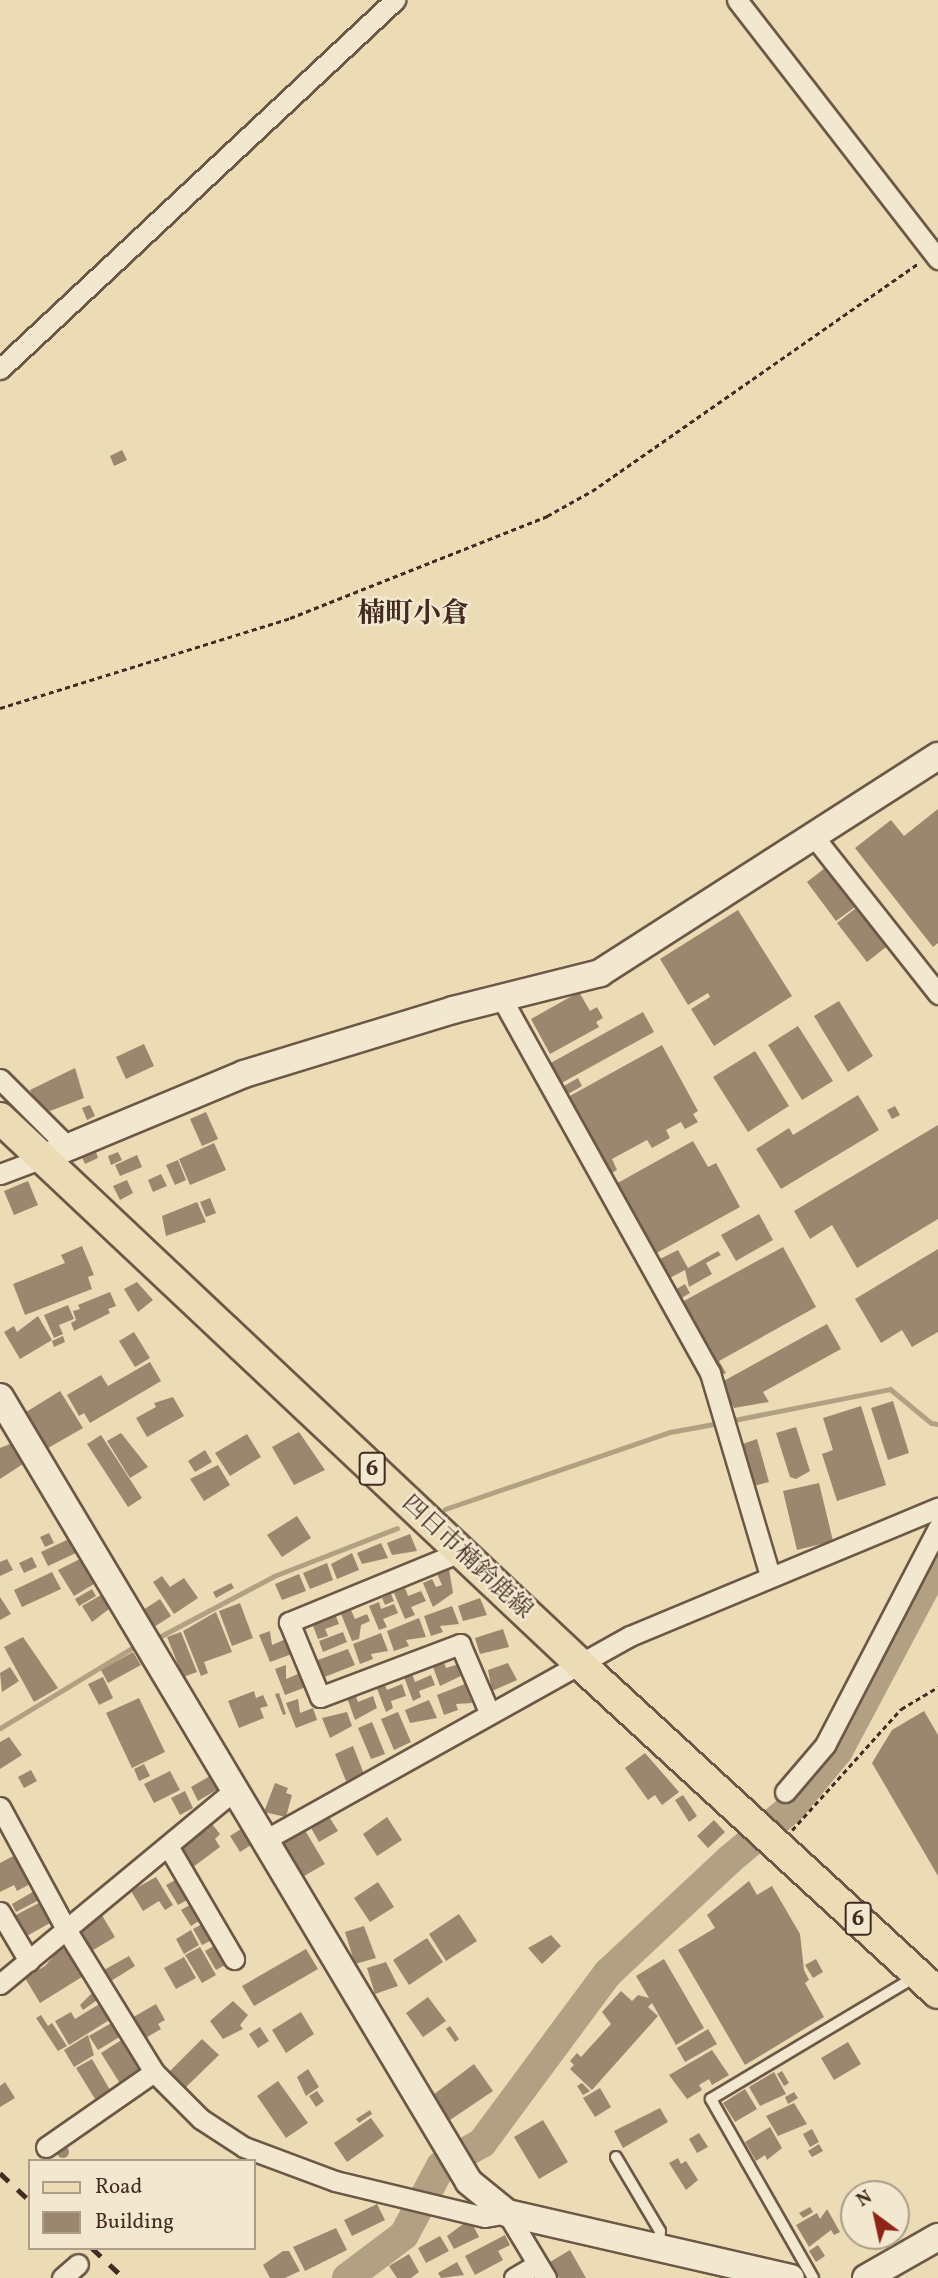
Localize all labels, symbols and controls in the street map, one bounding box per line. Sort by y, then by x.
district label: 楠町小倉 [357,598,469,632]
road number: 6 [358,1450,386,1488]
street label: 四日市楠鈴鹿線 [395,1490,537,1626]
road number: 6 [844,1900,872,1938]
legend [28,2159,256,2250]
text: Road [95,2173,142,2202]
north arrow [840,2180,910,2250]
text: N [852,2184,878,2214]
text: Building [95,2208,174,2237]

